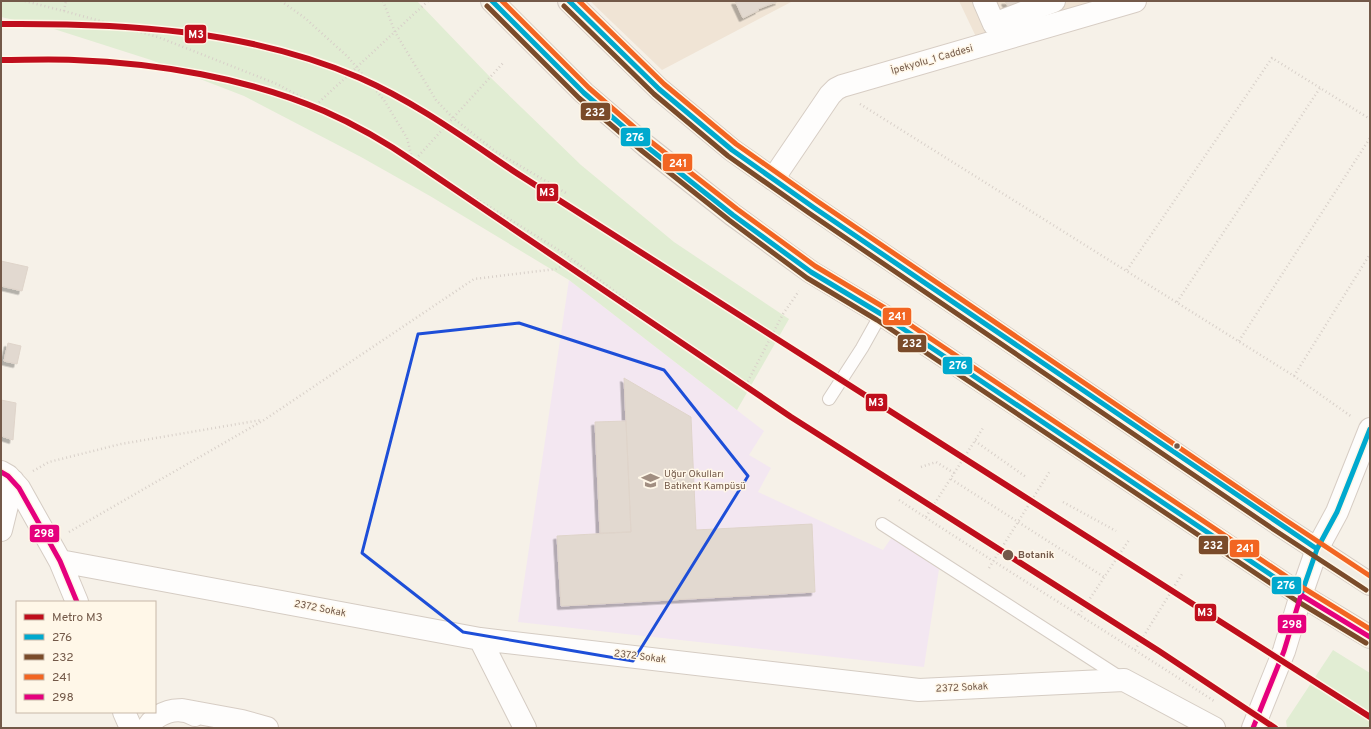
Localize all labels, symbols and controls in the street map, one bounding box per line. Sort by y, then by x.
line badge: M3 [184,24,207,44]
text: M3 [188,28,204,42]
street label: İpekyolu_1 Caddesi [889,42,975,78]
line badge: 232 [580,102,611,121]
text: 232 [585,106,605,120]
line badge: 276 [620,127,651,147]
text: 276 [626,131,645,145]
line badge: 241 [662,153,693,172]
text: 241 [669,157,687,171]
line badge: M3 [536,183,559,202]
text: M3 [539,186,555,200]
line badge: 241 [882,307,912,326]
text: 241 [888,310,906,324]
line badge: 232 [897,334,927,353]
text: 232 [902,337,922,351]
line badge: 276 [942,356,973,375]
text: 276 [949,359,968,373]
line badge: M3 [865,393,888,412]
text: M3 [868,396,884,410]
unlabelled marker [1172,441,1182,451]
place label: Uğur Okulları Batıkent Kampüsü [664,468,746,493]
school or university icon: Uğur Okulları Batıkent Kampüsü [641,470,661,490]
line badge: 298 [29,524,60,543]
text: 298 [34,527,54,541]
line badge: 232 [1198,535,1229,555]
text: 232 [1203,539,1223,553]
line badge: 241 [1229,539,1260,558]
text: 241 [1236,542,1254,556]
marker: Botanik [1001,548,1015,562]
place label: Botanik [1018,549,1055,562]
line badge: 276 [1271,576,1302,595]
text: 276 [1277,579,1296,593]
street label: 2372 Sokak [293,598,347,620]
legend [16,601,156,713]
line badge: M3 [1194,603,1217,622]
text: M3 [1197,606,1213,620]
text: Metro M3 [52,610,103,626]
line badge: 298 [1277,614,1307,634]
text: 298 [1282,618,1302,632]
text: 276 [52,630,72,646]
street label: 2372 Sokak [613,647,667,667]
text: 232 [52,650,74,666]
text: 241 [52,670,71,686]
street label: 2372 Sokak [935,680,989,696]
text: 298 [52,690,74,706]

